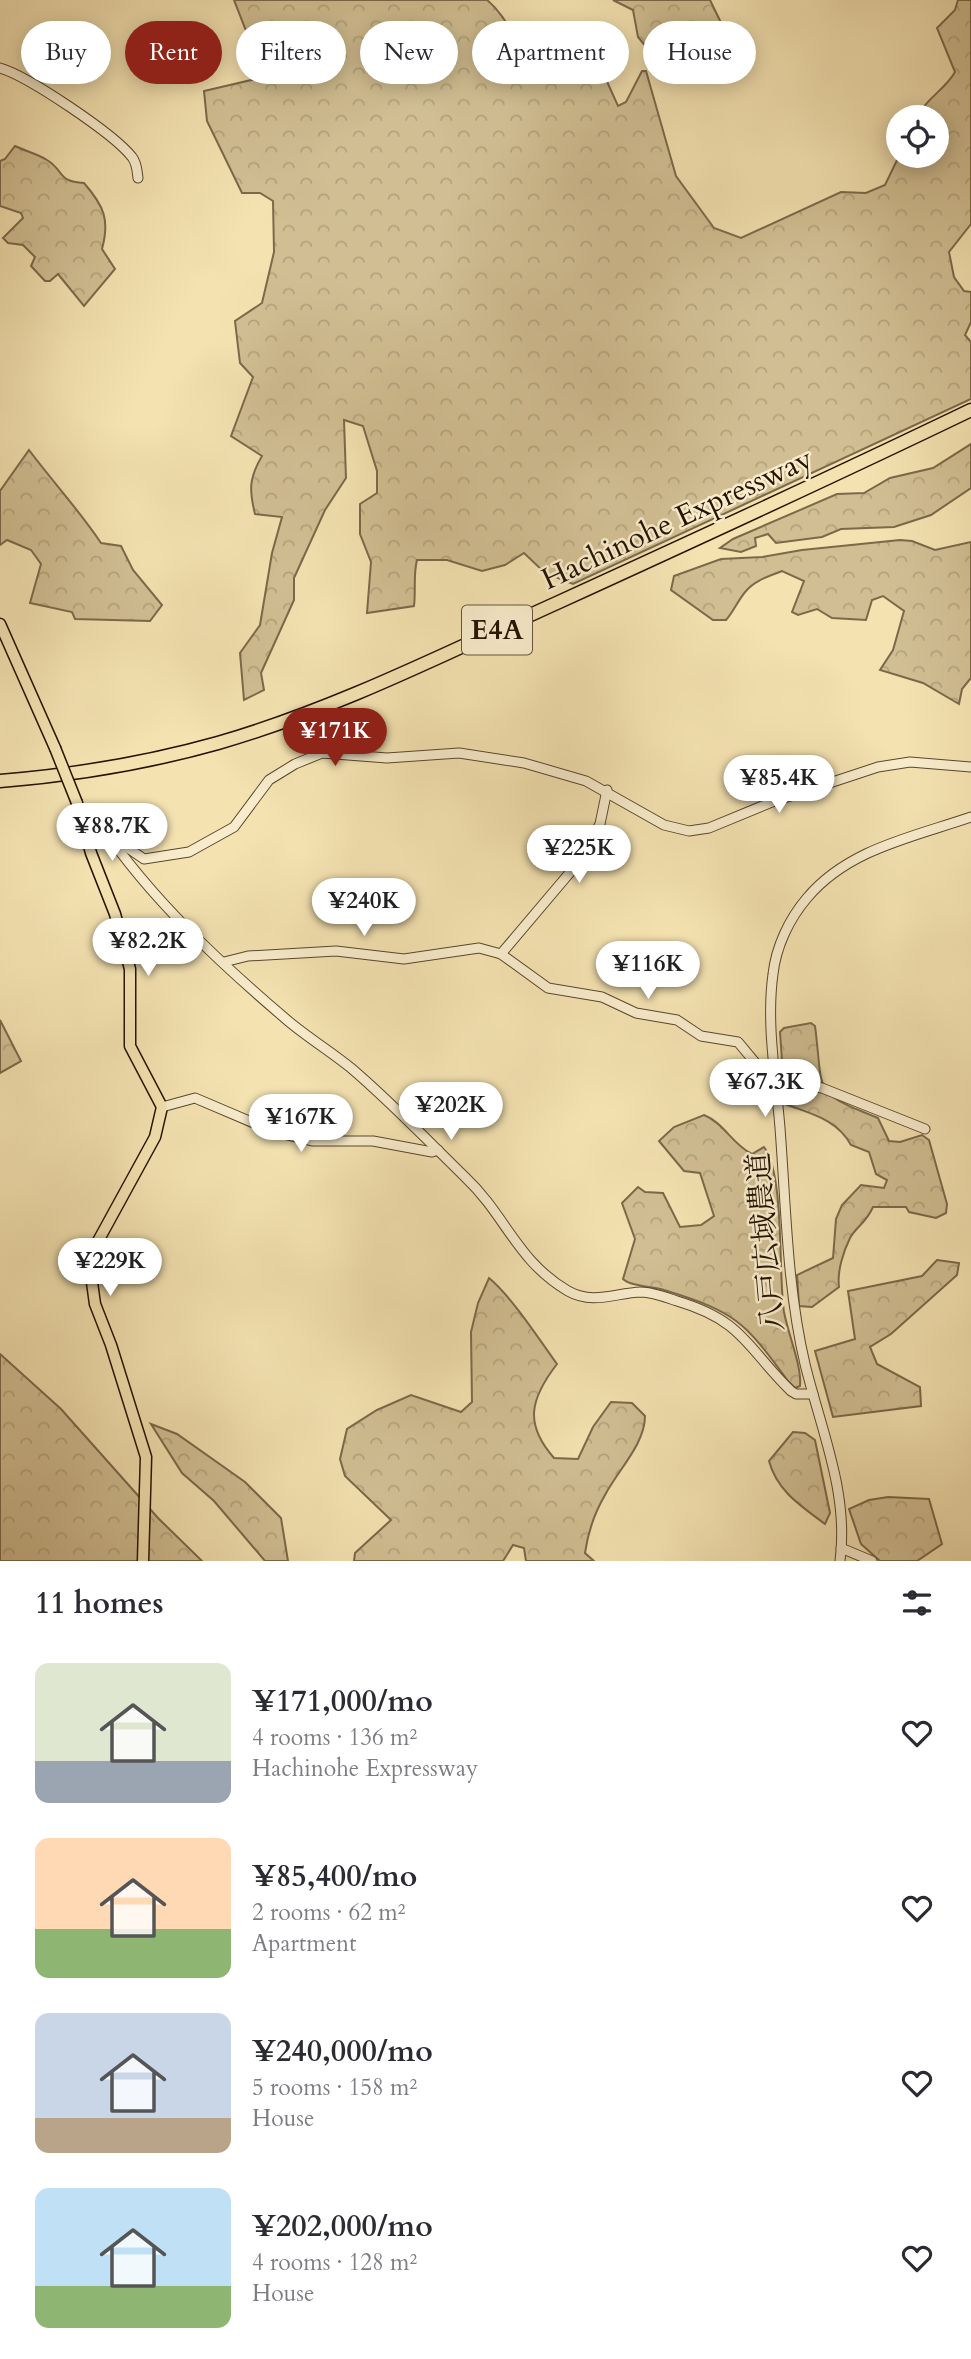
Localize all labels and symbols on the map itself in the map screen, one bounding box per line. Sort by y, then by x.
street label: Hachinohe Expressway [535,438,819,600]
road number: E4A [462,606,532,654]
pin: ¥171K [286,708,384,768]
pin: ¥85.4K [722,756,836,815]
pin: ¥88.7K [55,804,169,863]
pin: ¥225K [530,826,628,885]
pin: ¥240K [315,878,413,938]
pin: ¥82.2K [91,918,205,978]
pin: ¥116K [599,942,697,1001]
pin: ¥67.3K [708,1060,822,1119]
pin: ¥202K [402,1082,500,1142]
pin: ¥167K [252,1094,350,1154]
street label: 八戸広域農道 [738,1151,794,1333]
pin: ¥229K [61,1238,159,1298]

